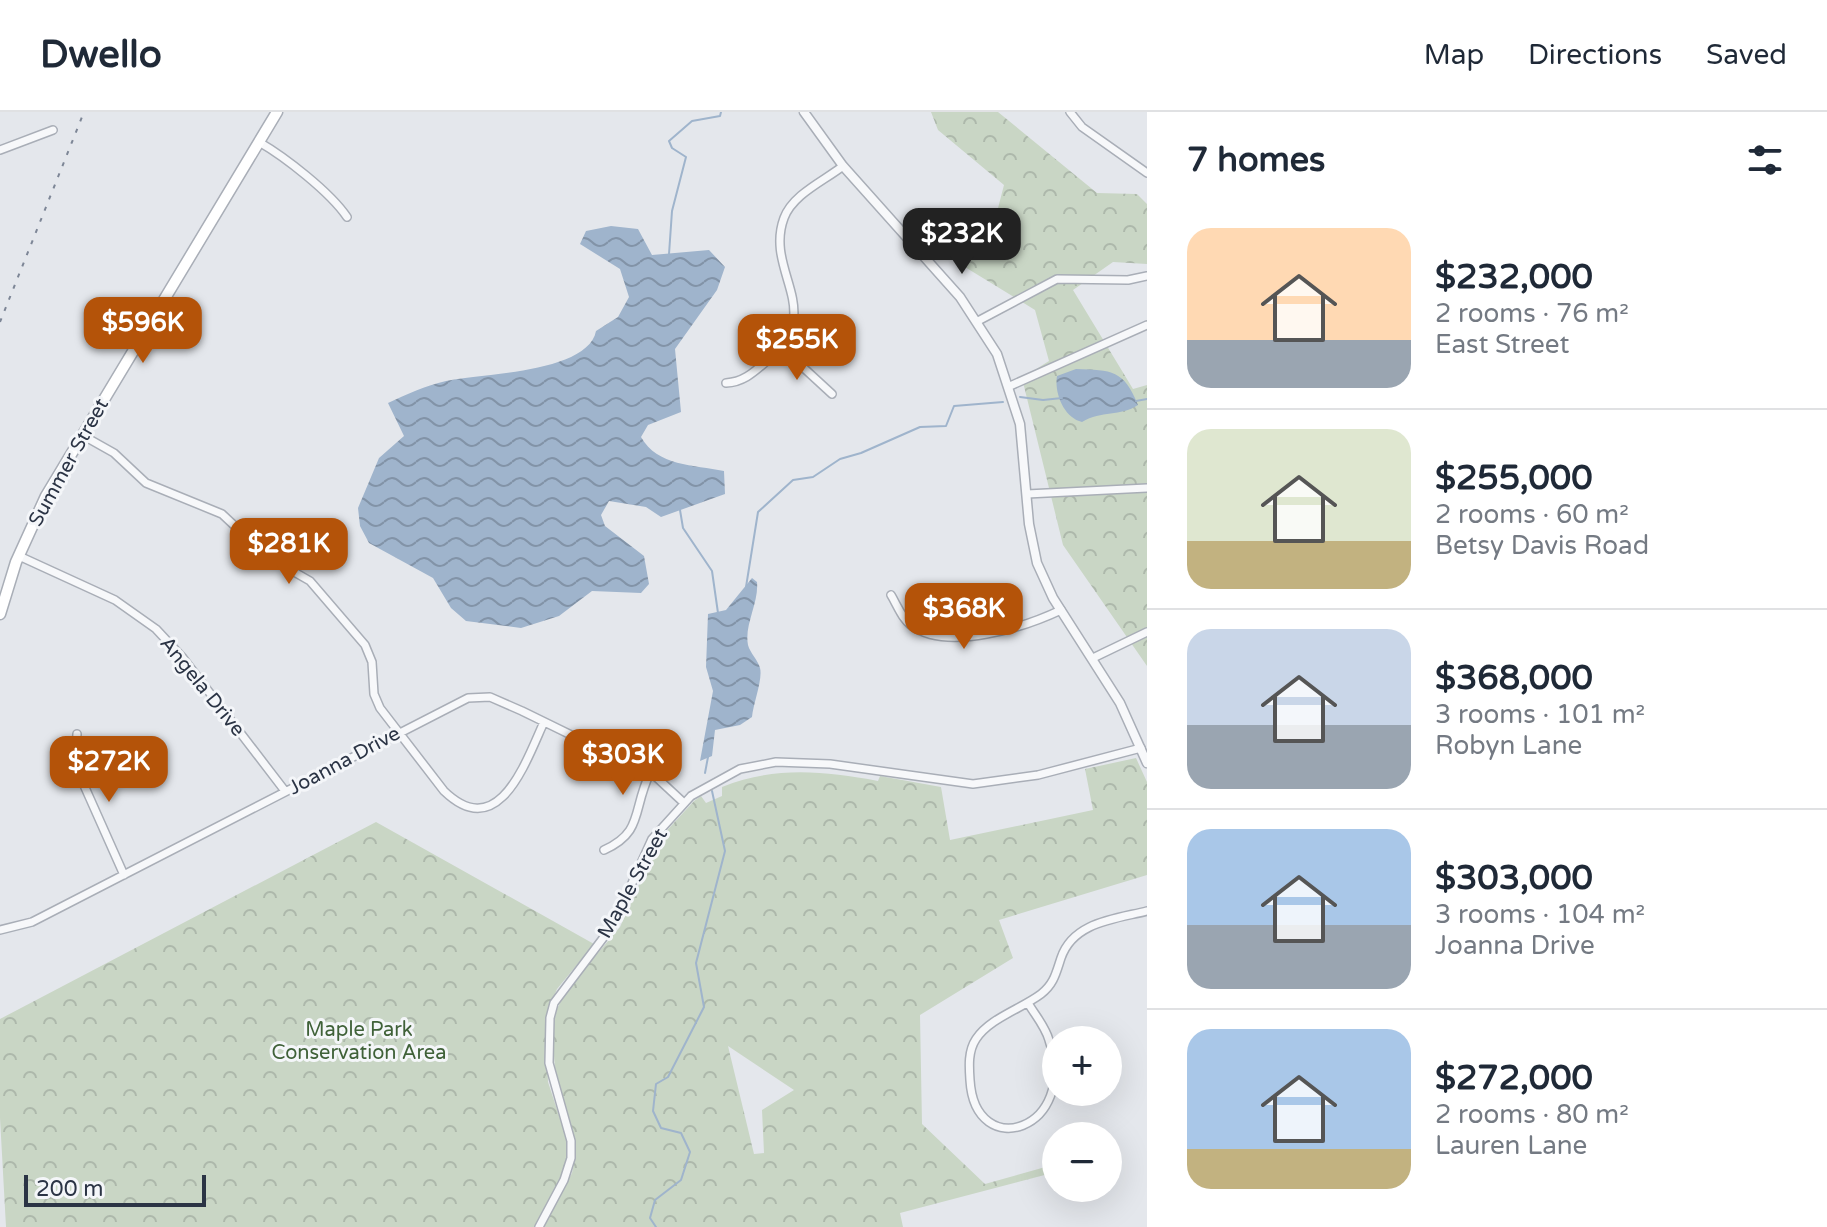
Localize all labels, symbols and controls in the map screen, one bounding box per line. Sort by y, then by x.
text: Dwello [40,32,162,78]
text: Map [1424,38,1484,72]
text: Directions [1528,38,1662,72]
text: Saved [1706,38,1787,72]
icon: filters [1743,138,1787,182]
text: 7 homes [1187,140,1325,181]
pin: $232K [906,208,1018,276]
text: $232K [921,218,1003,249]
text: $232,000 [1435,257,1593,298]
icon: home [1251,260,1347,356]
pin: $596K [87,297,199,365]
text: 2 rooms · 76 m² [1435,298,1629,329]
text: $596K [102,307,184,338]
pin: $255K [741,314,853,382]
text: $255K [756,324,838,355]
text: East Street [1435,329,1569,360]
street label: Summer Street [24,394,114,531]
text: $255,000 [1435,458,1593,499]
icon: home [1251,461,1347,557]
text: 2 rooms · 60 m² [1435,499,1629,530]
pin: $281K [233,518,345,586]
text: $281K [248,528,330,559]
text: Betsy Davis Road [1435,530,1649,561]
pin: $368K [908,583,1020,651]
text: $368K [923,593,1005,624]
street label: Angela Drive [155,632,250,741]
text: $368,000 [1435,658,1593,699]
icon: home [1251,661,1347,757]
text: 3 rooms · 101 m² [1435,699,1645,730]
street label: Joanna Drive [285,721,404,800]
pin: $303K [567,729,679,797]
text: Robyn Lane [1435,730,1582,761]
pin: $272K [53,736,165,804]
text: $303K [582,739,664,770]
text: $272K [68,746,150,777]
street label: Maple Street [593,824,673,943]
text: $303,000 [1435,858,1593,899]
icon: home [1251,861,1347,957]
text: 3 rooms · 104 m² [1435,899,1645,930]
text: Joanna Drive [1435,930,1595,961]
park label: Maple Park Conservation Area [272,1018,446,1065]
map controls [1042,1026,1122,1202]
button: + [1042,1026,1122,1106]
text: $272,000 [1435,1058,1593,1099]
icon: home [1251,1061,1347,1157]
text: 2 rooms · 80 m² [1435,1099,1629,1130]
button: − [1042,1122,1122,1202]
text: Lauren Lane [1435,1130,1587,1161]
scale bar [24,1171,206,1207]
text: 200 m [36,1176,103,1202]

